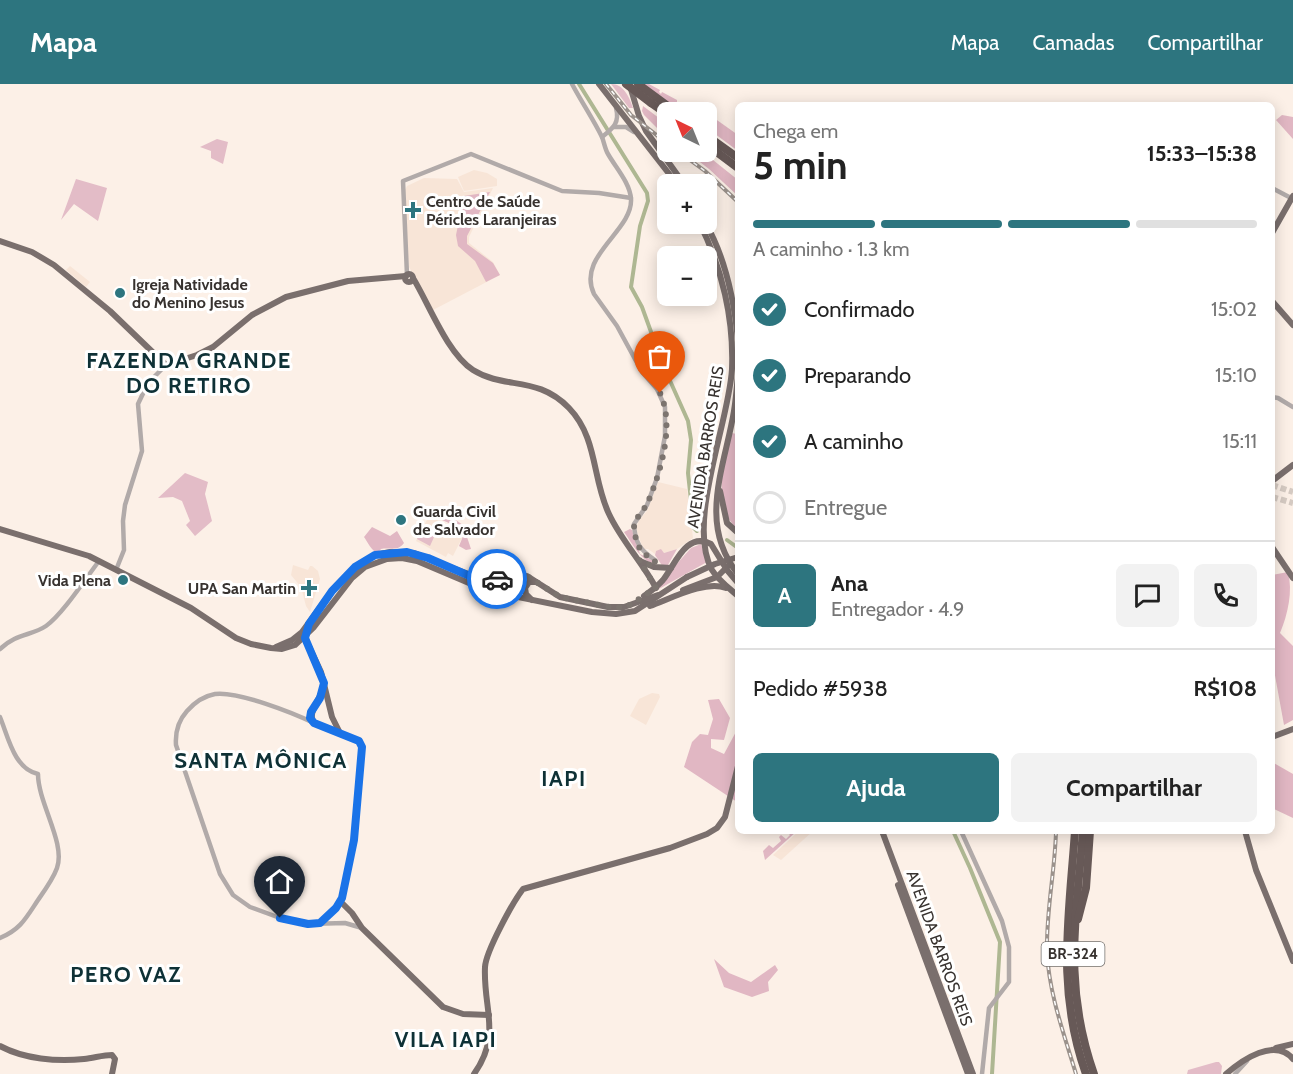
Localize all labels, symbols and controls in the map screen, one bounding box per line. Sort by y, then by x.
text: Mapa [30,25,97,59]
text: Mapa [951,30,999,55]
text: Camadas [1032,30,1114,55]
text: Compartilhar [1147,30,1263,55]
north arrow [657,102,717,162]
map controls [657,102,717,306]
text: Chega em [753,119,838,143]
text: 15:33–15:38 [1147,140,1257,167]
text: 5 min [753,141,848,189]
button: + [657,174,717,234]
place label: Centro de Saúde Péricles Laranjeiras [426,192,557,229]
marker: Centro de Saúde Péricles Laranjeiras [404,201,422,219]
text: A caminho · 1.3 km [753,237,910,261]
button: − [657,246,717,306]
place label: Igreja Natividade do Menino Jesus [132,275,248,312]
marker: Igreja Natividade do Menino Jesus [113,286,127,300]
icon: check [753,293,786,326]
text: Confirmado [804,296,915,323]
text: 15:02 [1211,297,1257,321]
pin [634,331,685,393]
icon: bag [643,340,676,373]
district label: FAZENDA GRANDE DO RETIRO [86,347,292,399]
icon: check [753,359,786,392]
text: Preparando [804,362,911,389]
text: 15:10 [1215,363,1257,387]
street label: AVENIDA BARROS REIS [683,365,728,529]
icon: check [753,425,786,458]
text: A caminho [804,428,903,455]
text: 15:11 [1222,429,1257,453]
text: Entregue [804,494,887,521]
place label: Guarda Civil de Salvador [413,502,496,539]
marker: Guarda Civil de Salvador [394,513,408,527]
courier [467,549,527,609]
icon: car [481,563,514,596]
button: chat [1116,564,1179,627]
button: phone [1194,564,1257,627]
text: Ana [831,570,868,597]
place label: Vida Plena [38,571,111,590]
marker: Vida Plena [116,573,130,587]
place label: UPA San Martin [188,579,296,598]
marker: UPA San Martin [300,579,318,597]
text: A [778,582,791,609]
text: Entregador · 4.9 [831,597,964,621]
text: Pedido #5938 [753,675,888,702]
text: R$108 [1194,675,1257,702]
district label: SANTA MÔNICA [174,747,348,774]
button: Ajuda [753,753,999,822]
button: Compartilhar [1011,753,1257,822]
district label: IAPI [541,765,587,792]
pin [254,856,305,918]
icon: home [263,865,296,898]
street label: AVENIDA BARROS REIS [903,868,976,1028]
road number: BR-324 [1042,942,1104,966]
district label: PERO VAZ [70,961,182,988]
district label: VILA IAPI [395,1026,497,1053]

